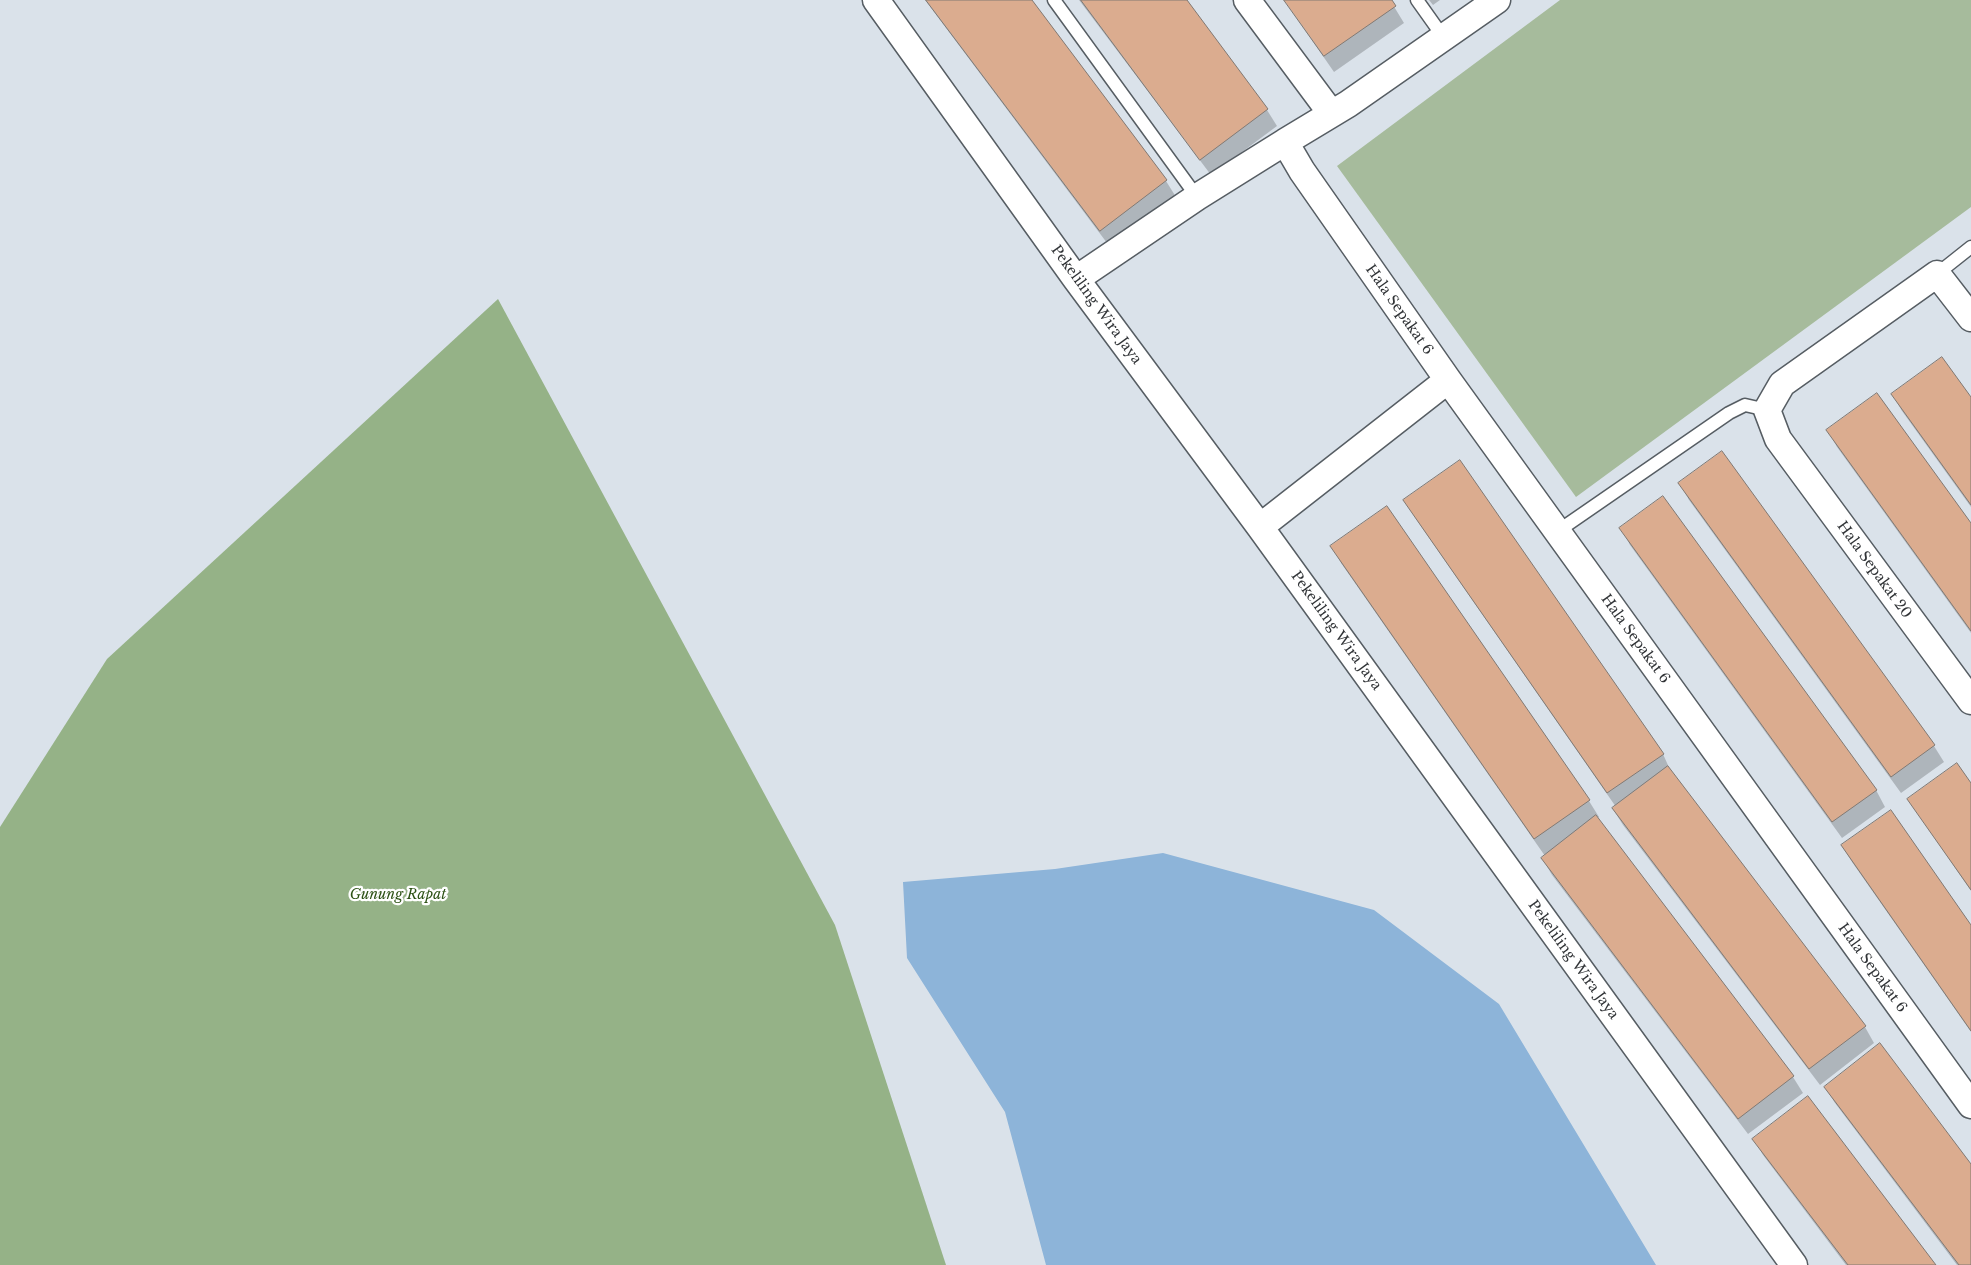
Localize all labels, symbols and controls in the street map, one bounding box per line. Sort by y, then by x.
street label: Pekeliling Wira Jaya [1047,242,1145,368]
street label: Hala Sepakat 6 [1362,262,1436,358]
street label: Hala Sepakat 20 [1833,518,1915,622]
street label: Pekeliling Wira Jaya [1287,568,1385,694]
street label: Hala Sepakat 6 [1597,591,1673,687]
park label: Gunung Rapat [350,887,446,903]
street label: Pekeliling Wira Jaya [1524,897,1622,1023]
street label: Hala Sepakat 6 [1834,920,1910,1016]

